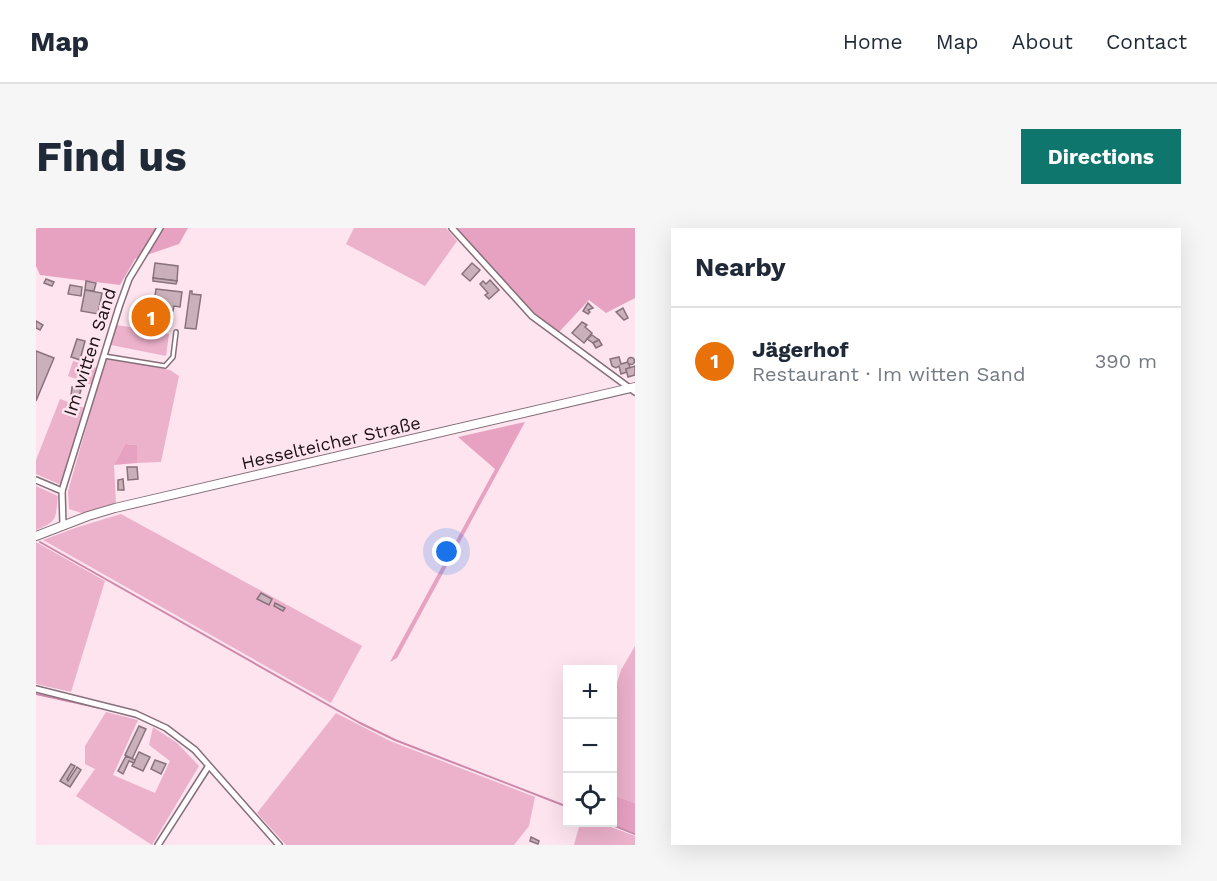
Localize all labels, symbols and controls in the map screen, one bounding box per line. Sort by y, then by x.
text: Map [30,25,89,58]
text: Home [843,29,903,54]
text: Map [936,29,979,54]
text: About [1012,29,1073,54]
text: Contact [1106,29,1187,54]
button: Directions [1021,129,1181,184]
text: Find us [36,132,187,181]
text: Nearby [695,252,786,282]
street label: Im witten Sand [59,285,120,419]
pin: 1 [132,294,170,340]
text: Jägerhof [752,337,849,362]
text: 1 [710,349,719,373]
text: 390 m [1095,349,1157,373]
text: Restaurant · Im witten Sand [752,362,1025,386]
street label: Hesselteicher Straße [239,412,423,473]
your location [432,537,461,566]
map controls [563,665,617,827]
button: + [563,665,617,719]
button: − [563,719,617,773]
button: locate [563,773,617,827]

